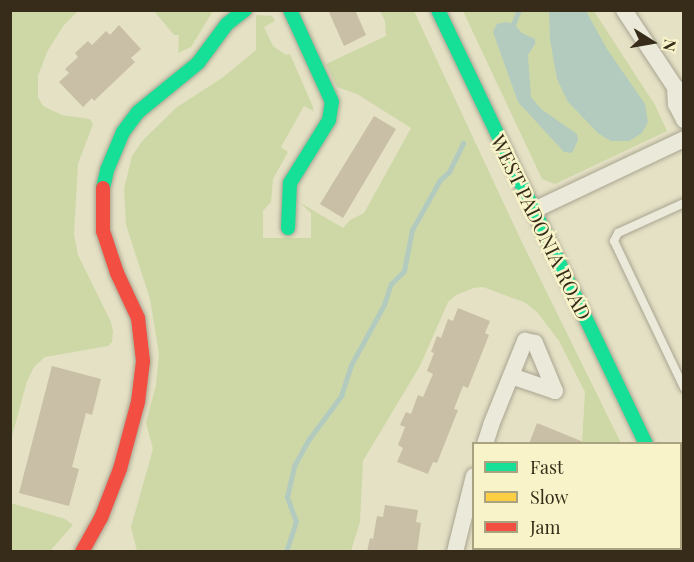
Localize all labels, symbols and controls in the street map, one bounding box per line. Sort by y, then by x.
north arrow [622,12,682,72]
text: N [659,38,682,53]
street label: WEST PADONIA ROAD [487,130,597,324]
legend [472,442,682,550]
text: Fast [530,455,563,479]
text: Slow [530,485,568,509]
text: Jam [530,515,560,539]

